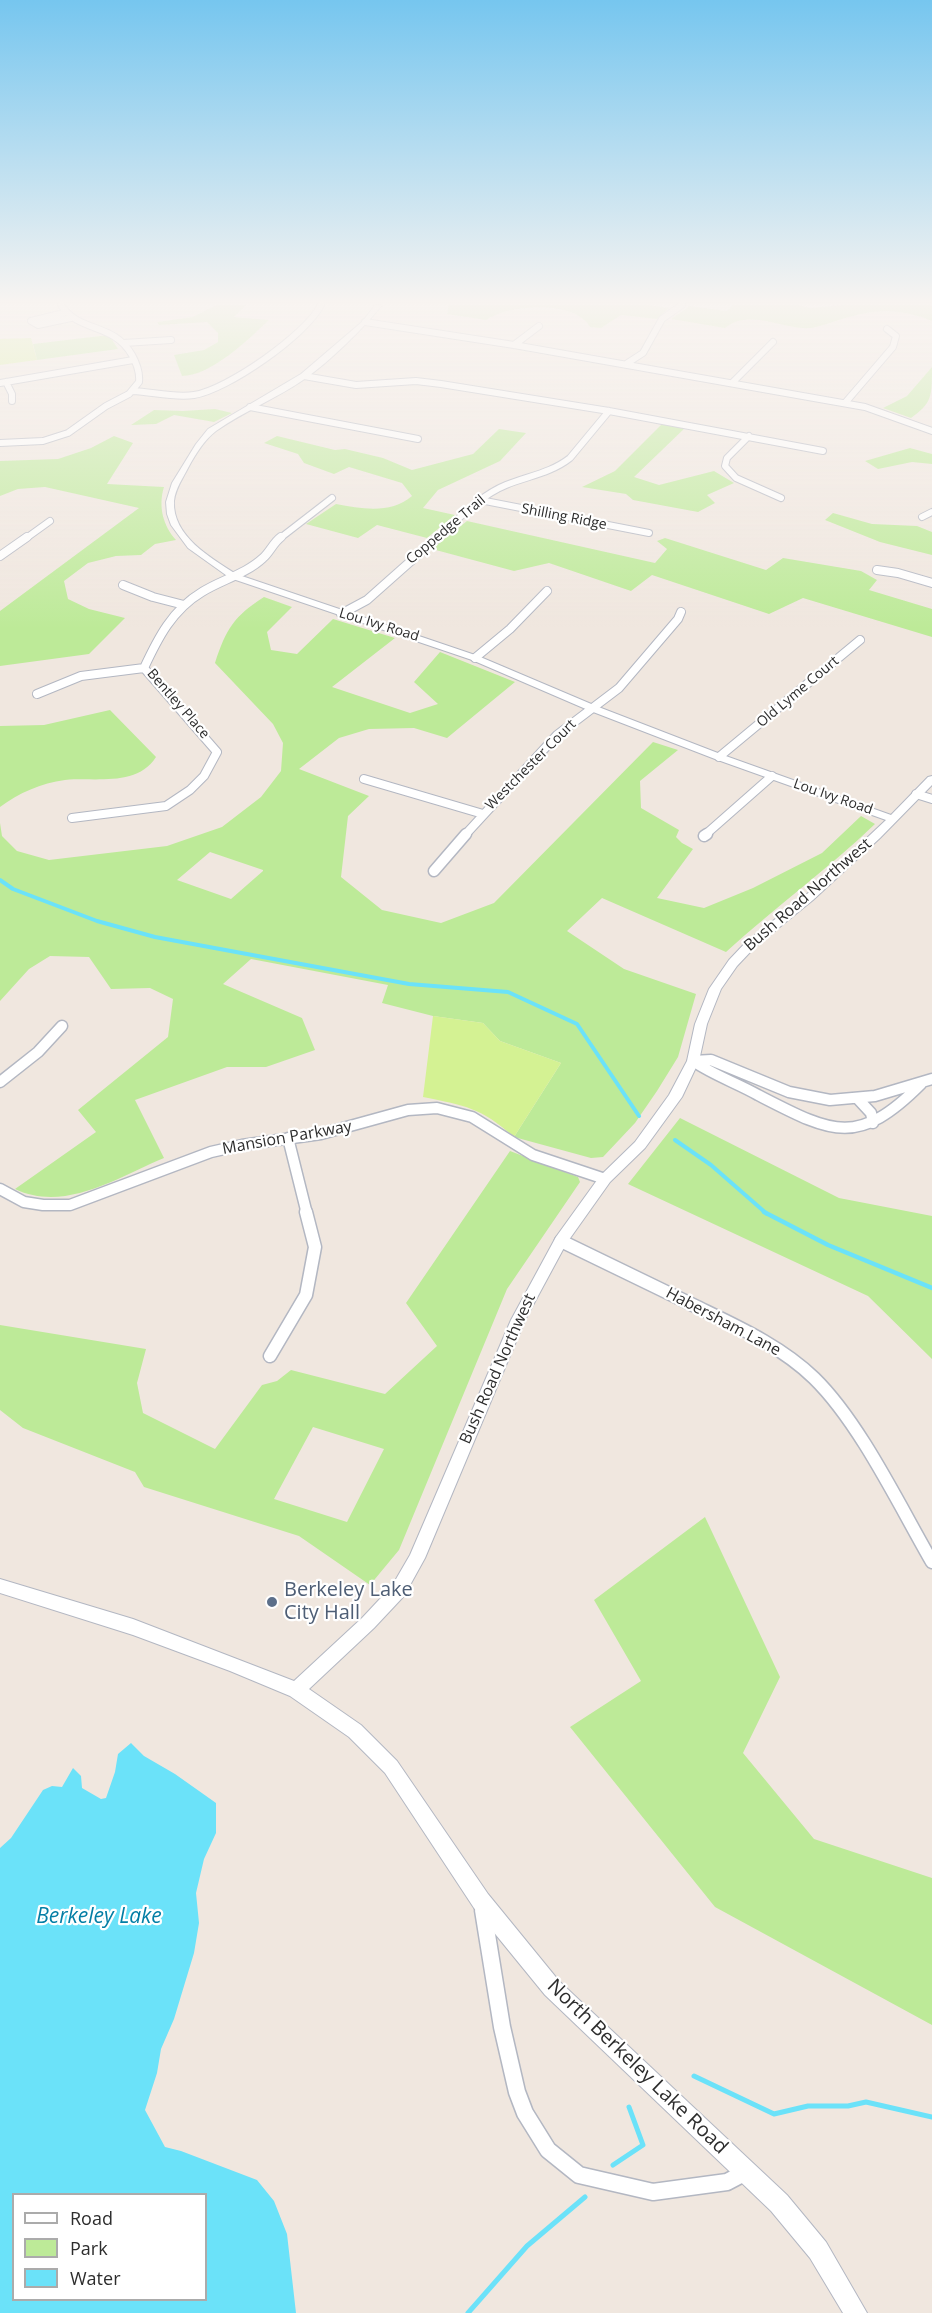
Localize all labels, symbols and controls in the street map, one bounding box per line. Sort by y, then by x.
street label: Coppedge Trail [403,492,489,568]
street label: Shilling Ridge [520,501,608,533]
street label: Lou Ivy Road [337,605,421,645]
street label: Old Lyme Court [754,653,842,731]
street label: Bentley Place [143,666,213,742]
street label: Westchester Court [482,716,580,814]
street label: Lou Ivy Road [791,776,875,818]
street label: Bush Road Northwest [740,834,876,956]
street label: Mansion Parkway [221,1117,353,1159]
street label: Habersham Lane [662,1284,784,1360]
street label: Bush Road Northwest [456,1291,540,1447]
place label: Berkeley Lake City Hall [284,1578,413,1625]
marker: Berkeley Lake City Hall [265,1595,279,1609]
water label: Berkeley Lake [36,1904,162,1930]
street label: North Berkeley Lake Road [542,1974,732,2160]
legend [12,2193,207,2301]
text: Road [70,2206,113,2230]
text: Park [70,2236,108,2260]
text: Water [70,2266,121,2290]

